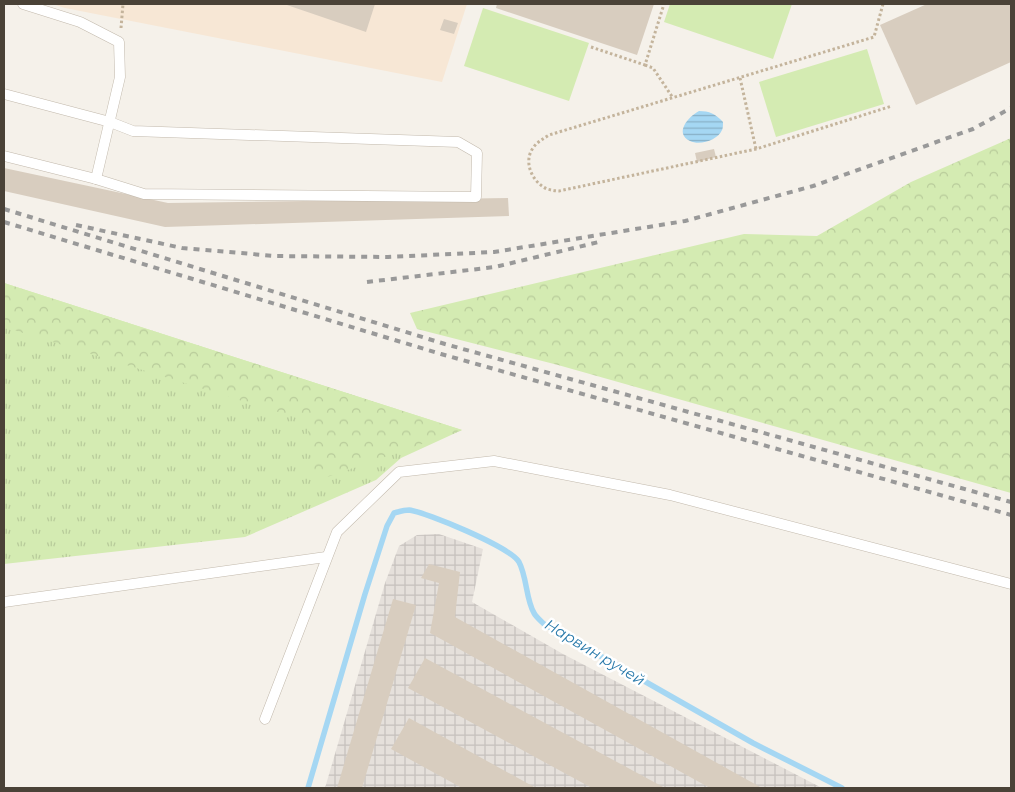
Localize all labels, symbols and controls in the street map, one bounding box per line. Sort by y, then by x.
water label: Нарвин ручей [541,615,649,689]

